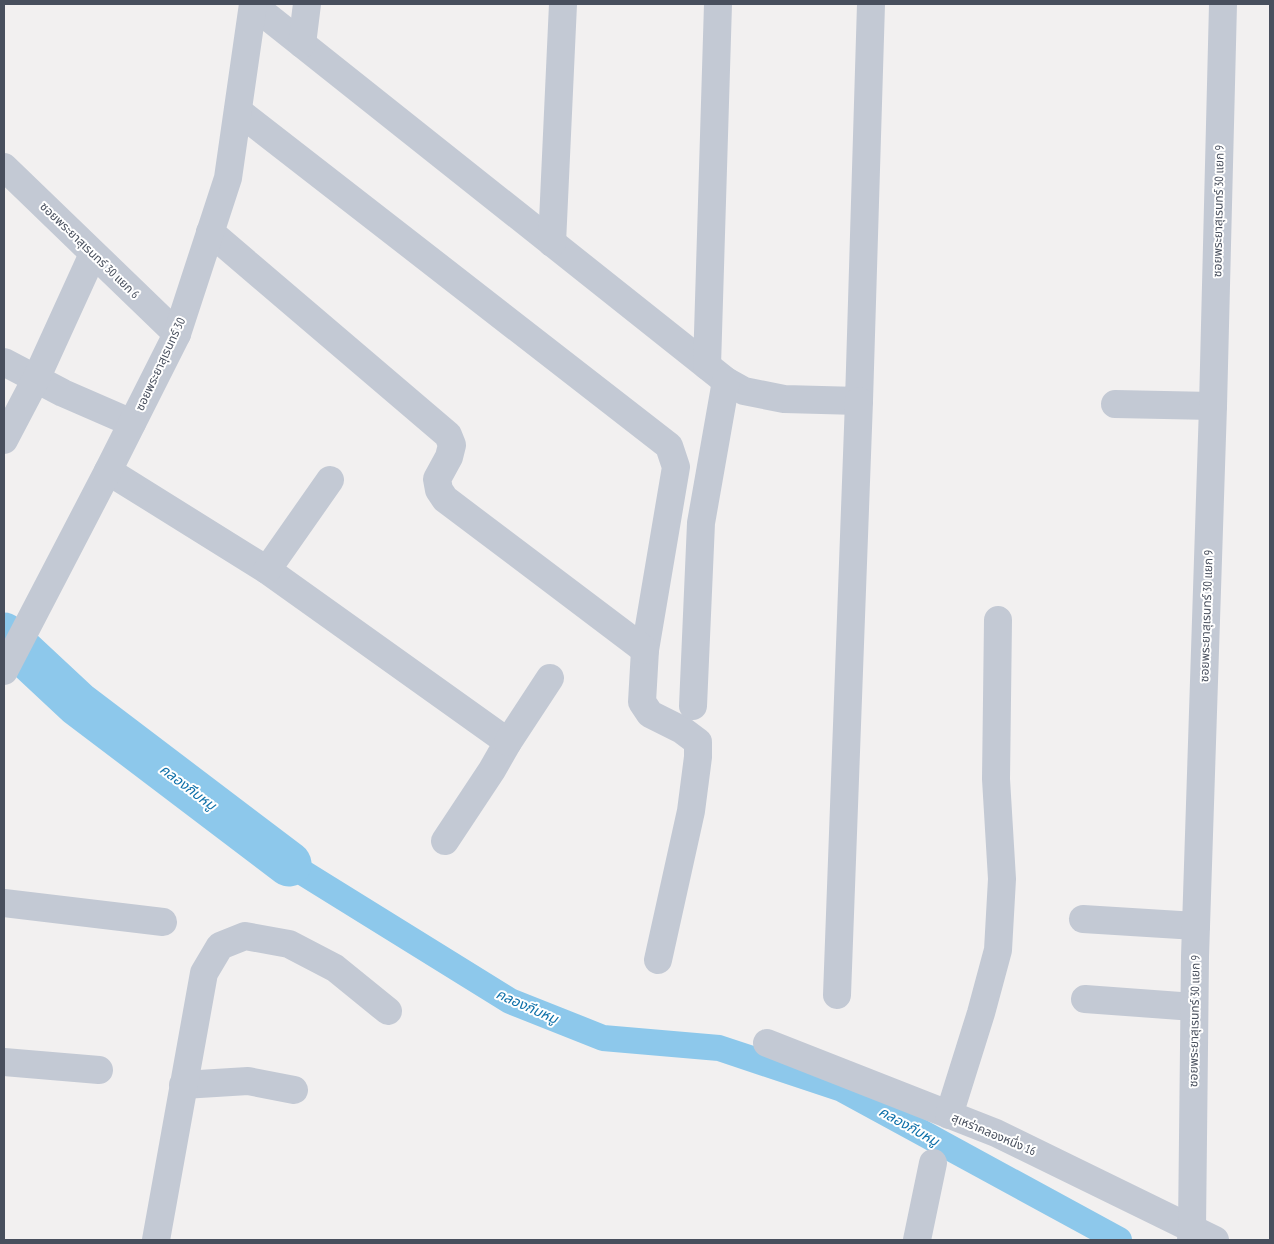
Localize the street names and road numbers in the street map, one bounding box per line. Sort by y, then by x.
street label: ซอยพระยาสุเรนทร์ 30 แยก 9 [1209,145,1227,277]
street label: ซอยพระยาสุเรนทร์ 30 แยก 6 [37,199,143,301]
street label: ซอยพระยาสุเรนทร์ 30 [132,315,188,413]
street label: ซอยพระยาสุเรนทร์ 30 แยก 9 [1196,550,1216,682]
street label: ซอยพระยาสุเรนทร์ 30 แยก 9 [1185,955,1203,1087]
street label: สุเหร่าคลองหนึ่ง 16 [950,1109,1039,1158]

